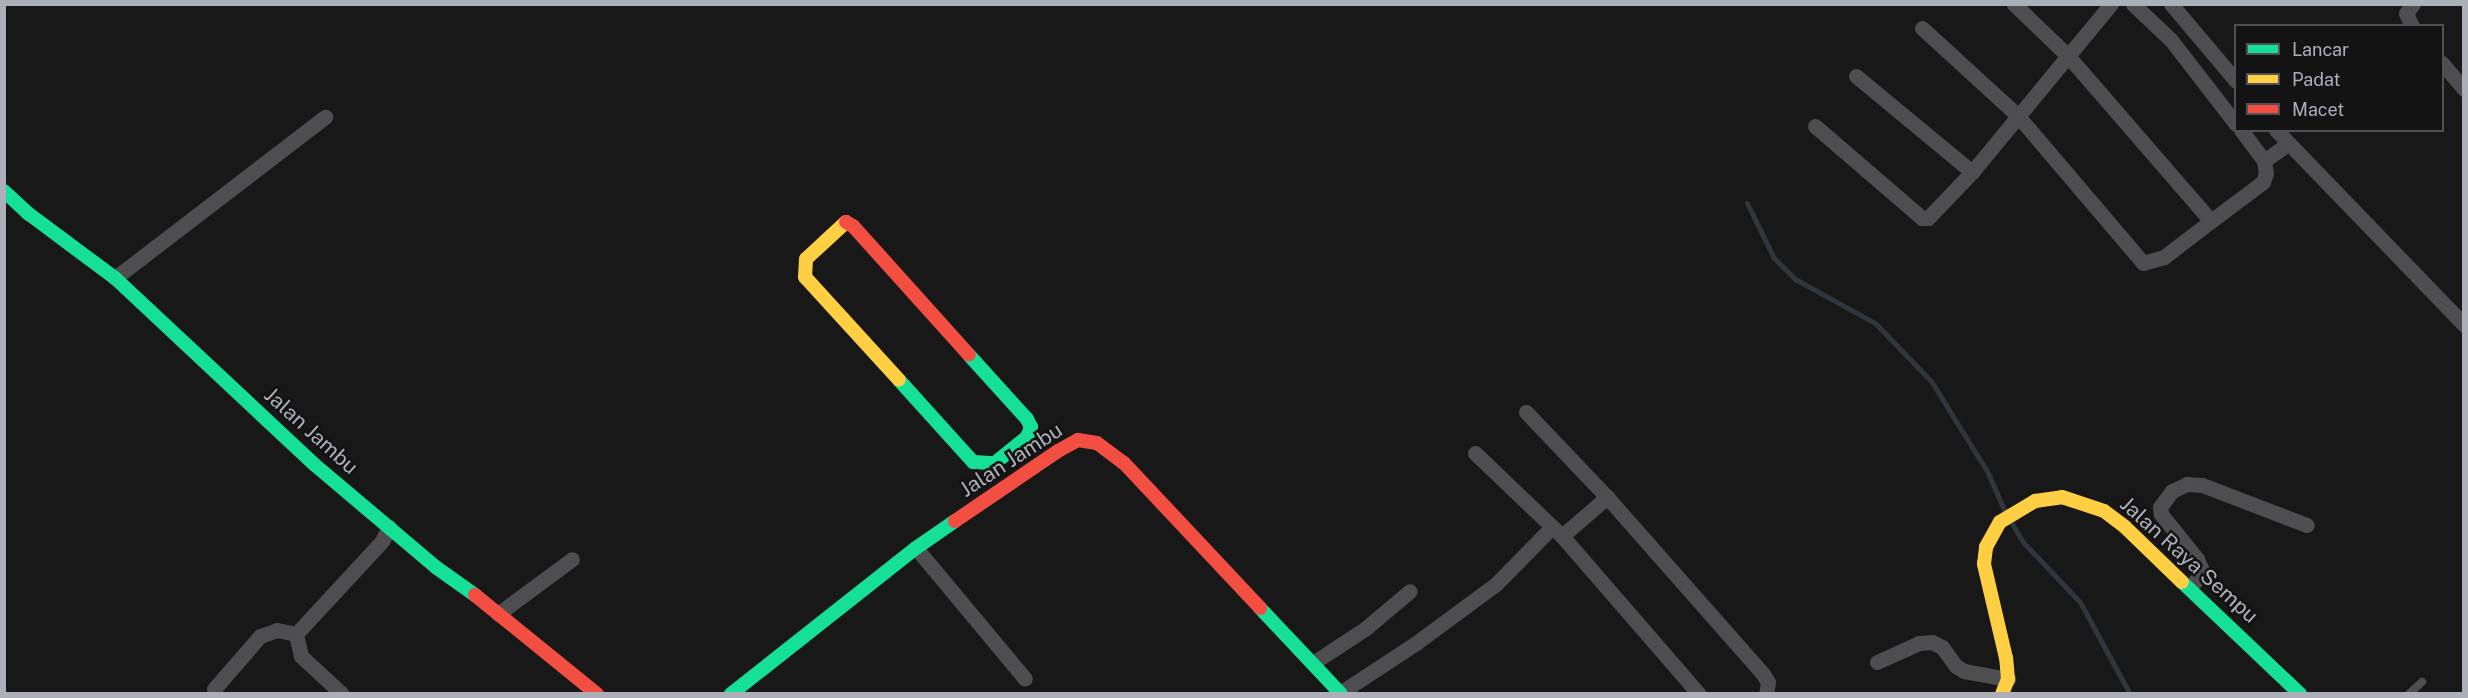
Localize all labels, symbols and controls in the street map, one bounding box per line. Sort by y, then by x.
legend [2234,24,2444,132]
text: Lancar [2292,39,2349,60]
text: Padat [2292,69,2341,90]
text: Macet [2292,99,2344,120]
street label: Jalan Jambu [259,382,363,480]
street label: Jalan Jambu [955,417,1067,503]
street label: Jalan Raya Sempu [2115,492,2263,628]

